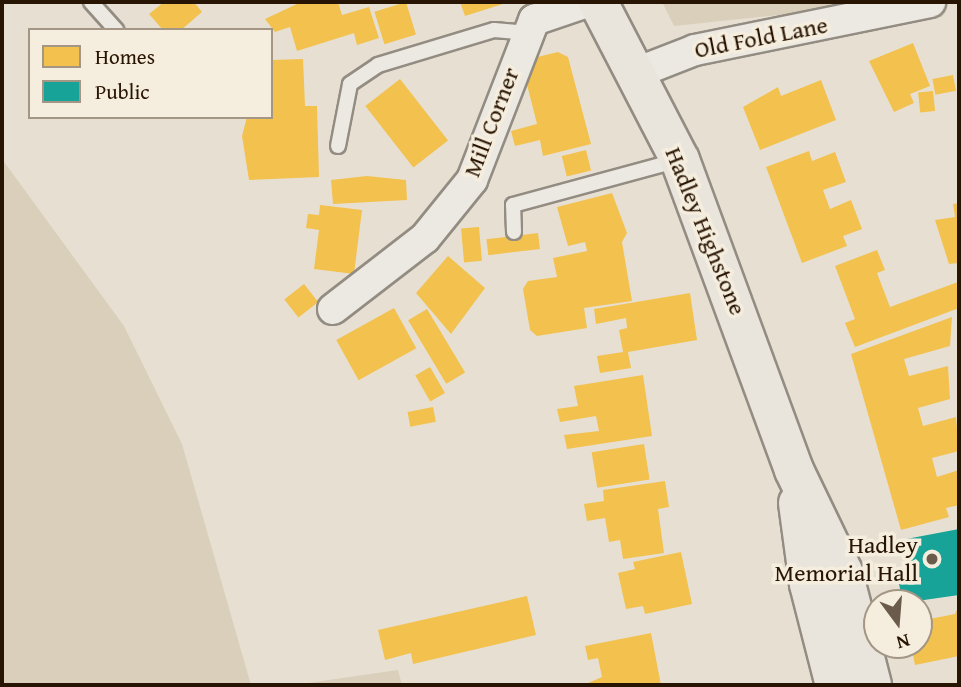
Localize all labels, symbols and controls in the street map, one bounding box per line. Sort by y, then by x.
street label: Old Fold Lane [692,10,830,64]
legend [28,28,273,119]
text: Homes [95,41,155,72]
street label: Mill Corner [457,63,525,181]
text: Public [95,76,150,107]
street label: Hadley Highstone [659,143,753,319]
place label: Hadley Memorial Hall [774,531,918,587]
marker: Hadley Memorial Hall [924,551,940,567]
north arrow [863,589,933,659]
text: N [893,627,913,657]

